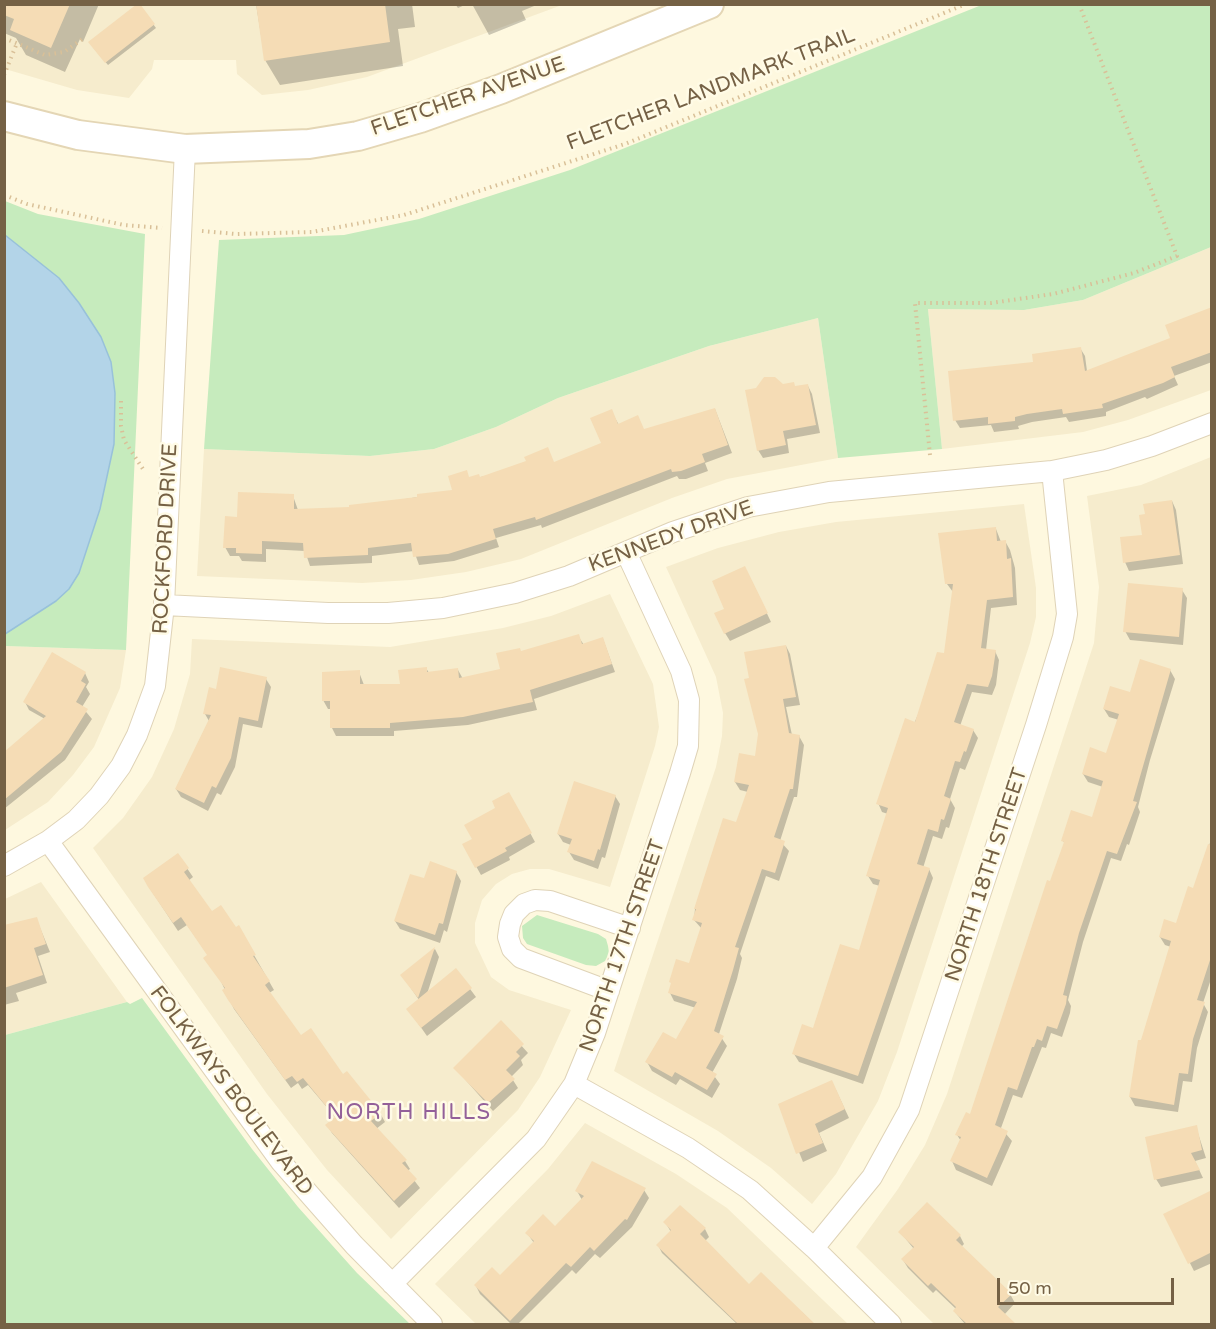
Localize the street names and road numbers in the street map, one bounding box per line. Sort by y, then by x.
street label: FLETCHER LANDMARK TRAIL [563,23,859,157]
street label: FLETCHER AVENUE [368,52,568,142]
street label: ROCKFORD DRIVE [148,443,184,635]
street label: KENNEDY DRIVE [585,496,757,578]
street label: NORTH 18TH STREET [941,765,1033,985]
street label: NORTH 17TH STREET [575,837,671,1055]
street label: FOLKWAYS BOULEVARD [144,981,318,1201]

